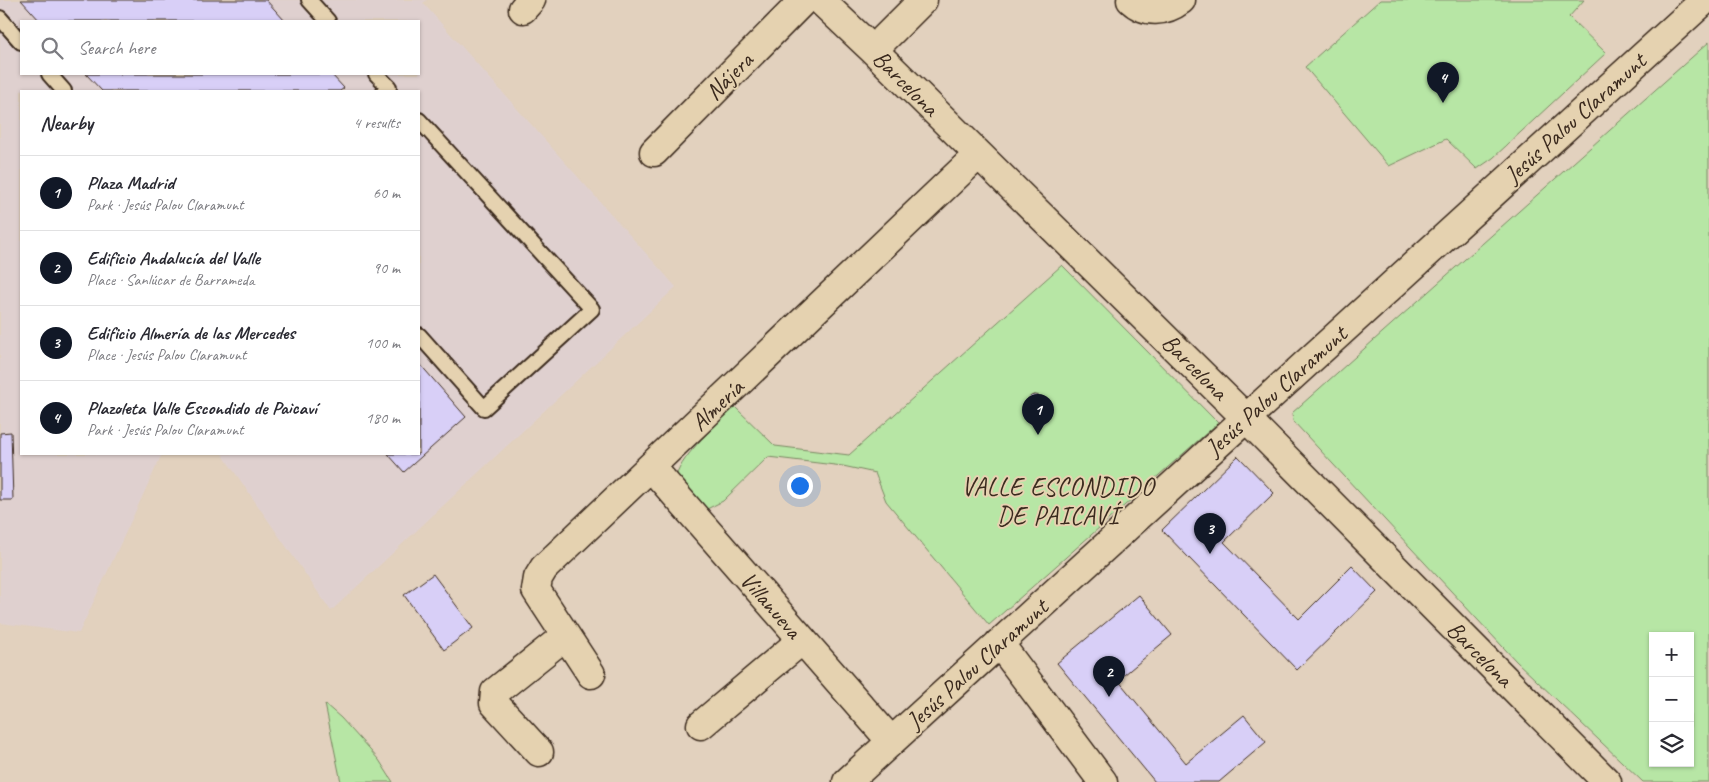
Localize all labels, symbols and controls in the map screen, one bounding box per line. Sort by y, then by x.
search box [20,20,420,75]
icon: search [38,34,66,62]
text: Search here [78,36,155,60]
street label: Barcelona [867,44,947,124]
street label: Nájera [699,45,760,106]
street label: Jesús Palou Claramunt [1497,45,1654,190]
pin: 4 [1427,62,1459,103]
text: Nearby [40,110,93,136]
text: 4 results [353,113,400,133]
text: Plaza Madrid [87,171,174,195]
text: 1 [52,183,60,203]
text: 60 m [373,183,400,203]
text: Park · Jesús Palou Claramunt [87,195,243,215]
text: Edificio Andalucía del Valle [87,246,260,270]
text: 2 [52,258,60,278]
text: 90 m [373,258,400,278]
text: Place · Sanlúcar de Barrameda [87,270,254,290]
street label: Jesús Palou Claramunt [1198,318,1355,463]
text: Edificio Almería de las Mercedes [87,321,295,345]
street label: Barcelona [1156,328,1236,408]
text: 3 [52,333,60,353]
text: 100 m [366,333,400,353]
text: Place · Jesús Palou Claramunt [87,345,246,365]
street label: Almería [684,372,751,437]
pin: 1 [1022,394,1054,435]
text: Plazoleta Valle Escondido de Paicaví [87,396,317,420]
text: 4 [52,408,60,428]
text: 180 m [366,408,400,428]
text: Park · Jesús Palou Claramunt [87,420,243,440]
district label: VALLE ESCONDIDO DE PAICAVÍ [962,471,1156,532]
your location [787,473,813,499]
pin: 3 [1194,513,1226,554]
street label: Villanueva [734,565,809,646]
street label: Jesús Palou Claramunt [899,591,1056,736]
street label: Barcelona [1441,615,1521,695]
map controls [1649,632,1694,767]
button: + [1649,632,1694,677]
pin: 2 [1093,656,1125,697]
button: − [1649,677,1694,722]
button: layers [1649,722,1694,767]

